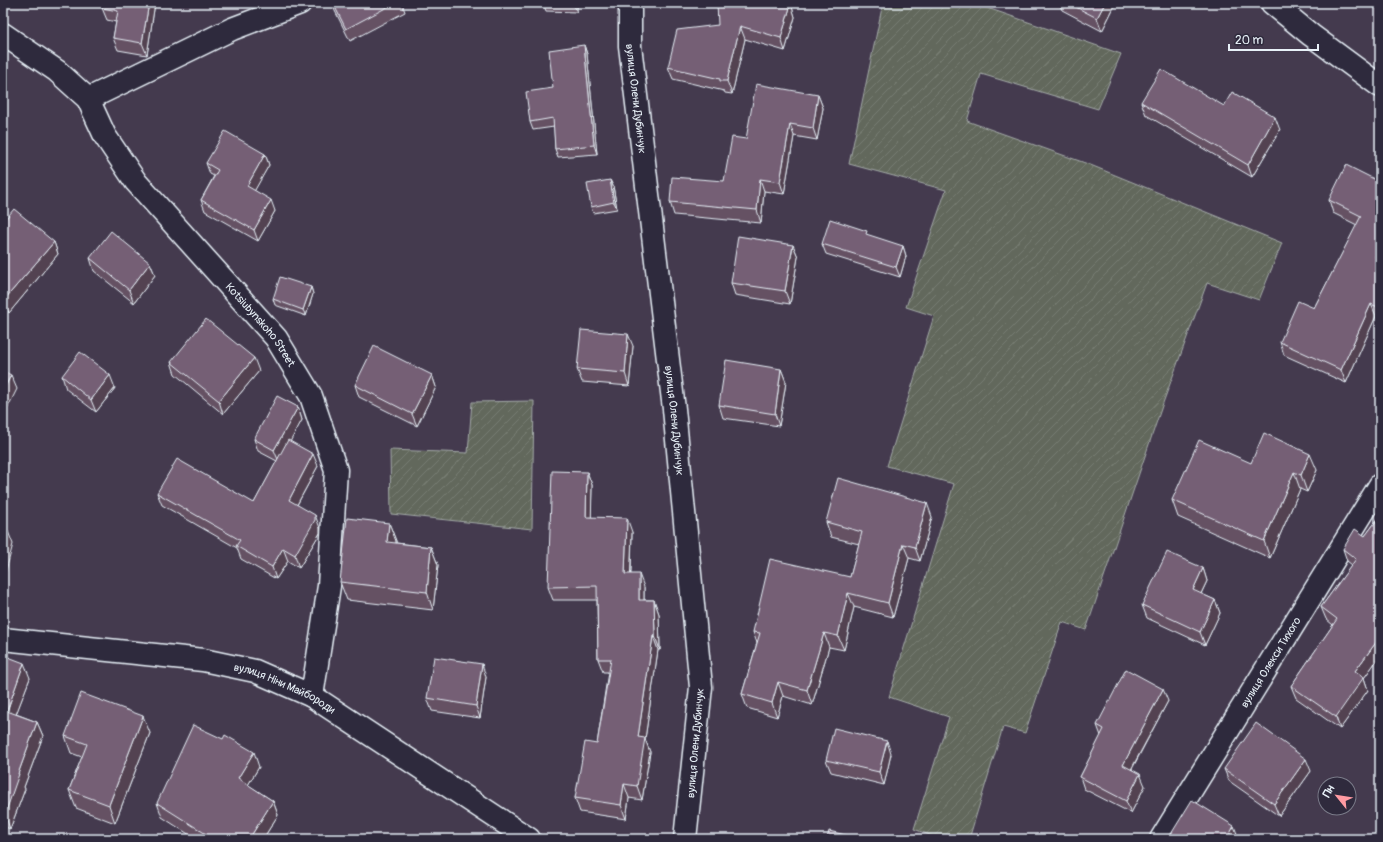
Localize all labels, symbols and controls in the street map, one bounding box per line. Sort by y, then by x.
scale bar [1229,26,1318,52]
text: 20 m [1235,33,1264,48]
street label: вулиця Олени Дубинчук [623,43,649,155]
street label: Kotsiubynskoho Street [223,280,298,370]
street label: вулиця Олени Дубинчук [662,365,686,476]
street label: вулиця Олекси Тихого [1238,615,1304,710]
street label: вулиця Ніни Майбороди [233,661,338,717]
street label: вулиця Олени Дубинчук [684,687,707,798]
north arrow [1317,776,1357,816]
text: Пн [1320,782,1338,800]

